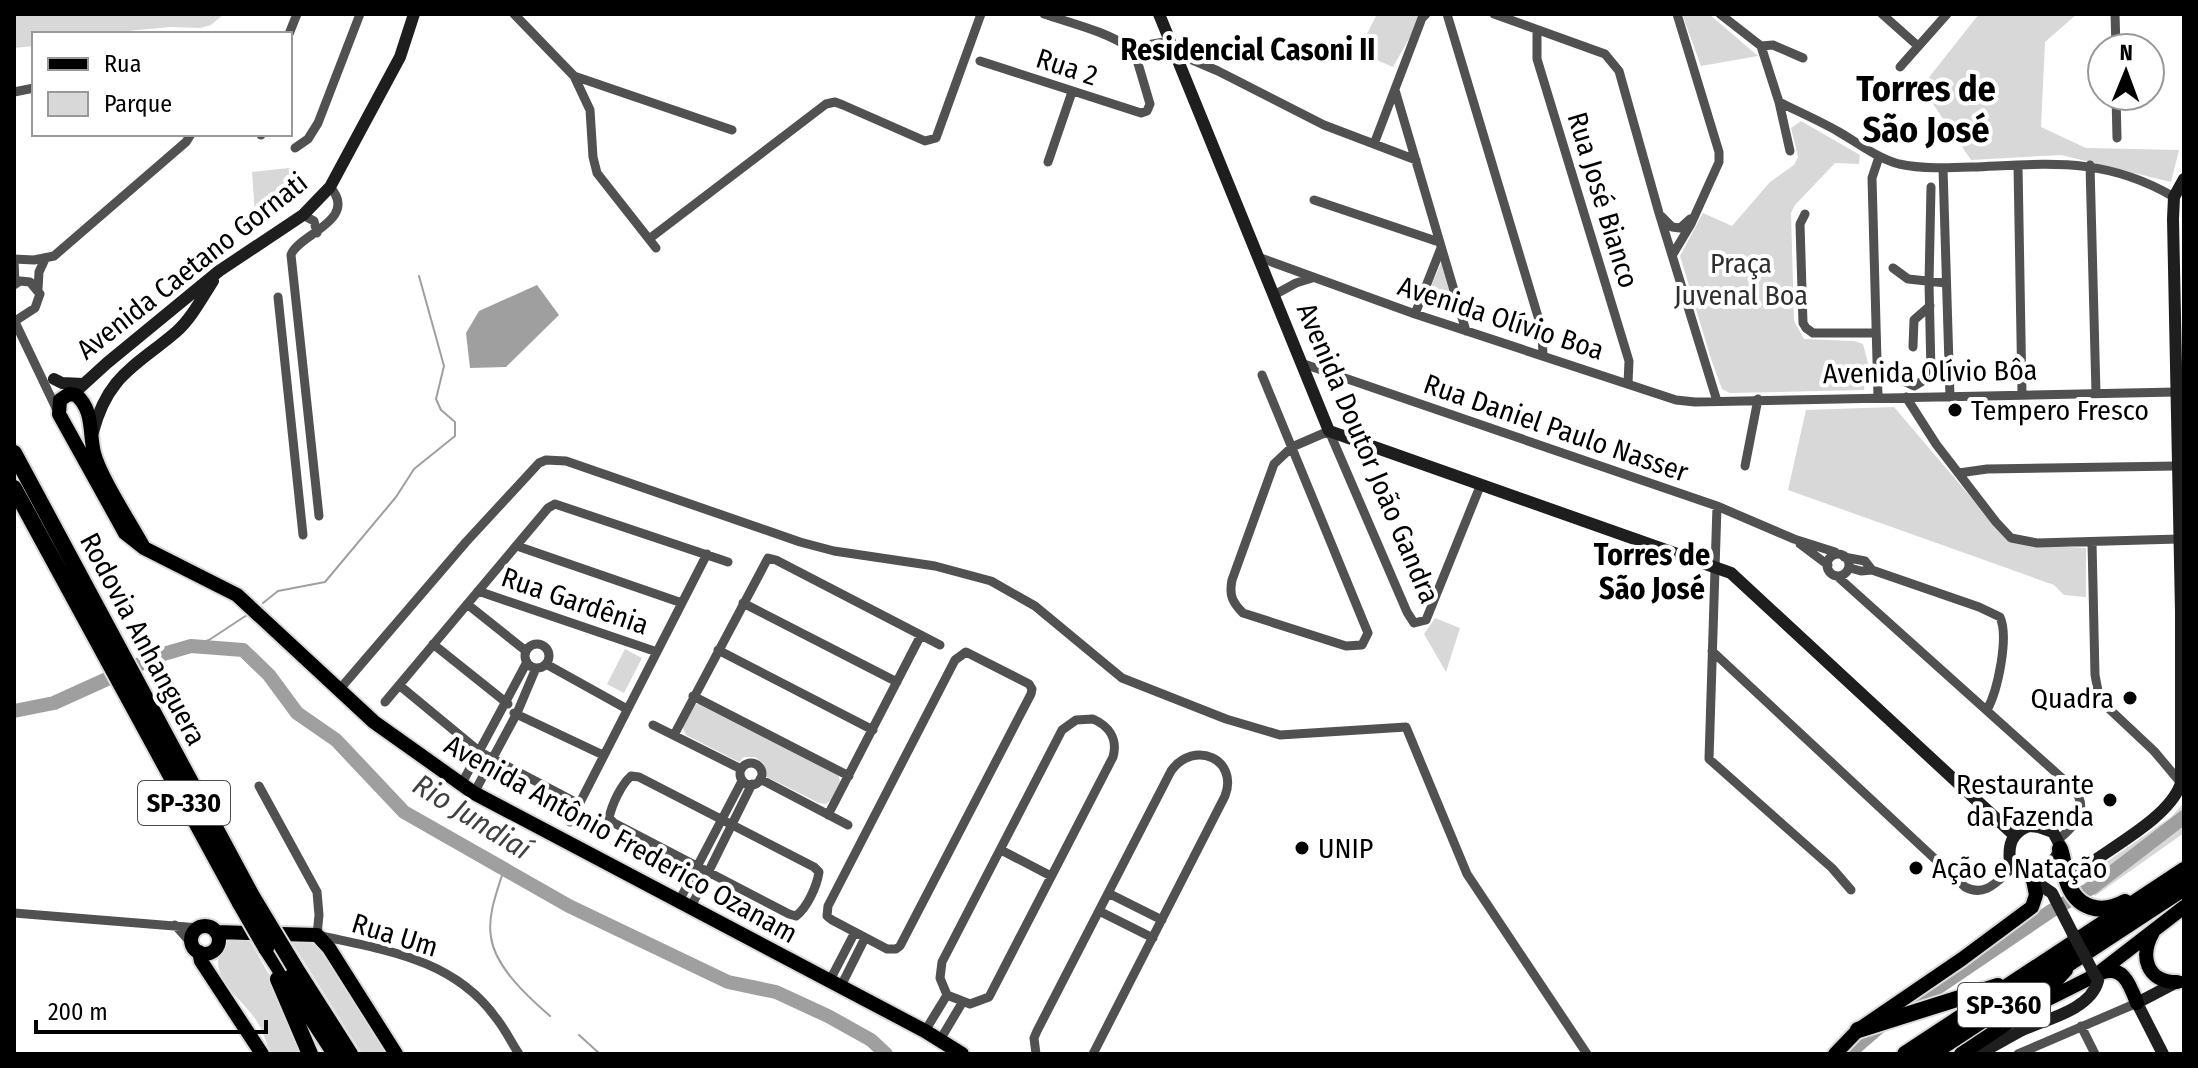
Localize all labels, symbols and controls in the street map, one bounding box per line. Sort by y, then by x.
legend [32,32,292,136]
district label: Residencial Casoni II [1121,32,1375,68]
north arrow [2086,32,2166,112]
text: N [2120,39,2133,66]
street label: Rua 2 [1032,42,1102,92]
text: Rua [104,50,141,78]
district label: Torres de São José [1856,67,1996,152]
text: Parque [104,90,172,118]
street label: Rua José Bianco [1561,108,1645,292]
street label: Avenida Caetano Gornati [70,166,314,366]
park label: Praça Juvenal Boa [1674,247,1808,312]
street label: Avenida Olívio Boa [1394,269,1608,367]
street label: Avenida Doutor João Gandra [1290,298,1446,608]
street label: Avenida Olívio Bôa [1823,354,2037,390]
street label: Rua Daniel Paulo Nasser [1419,367,1693,489]
place label: Tempero Fresco [1971,394,2149,427]
marker: Tempero Fresco [1946,401,1964,419]
street label: Rodovia Anhanguera [73,527,213,751]
district label: Torres de São José [1594,537,1710,607]
street label: Rua Gardênia [497,560,653,642]
place label: Quadra [2030,682,2114,715]
marker: Quadra [2121,689,2139,707]
street label: Avenida Antônio Frederico Ozanam [439,728,803,950]
water label: Rio Jundiaí [406,767,539,868]
place label: Restaurante da Fazenda [1956,768,2094,833]
road number: SP-330 [138,781,230,825]
marker: Restaurante da Fazenda [2101,791,2119,809]
place label: UNIP [1318,832,1373,865]
marker: UNIP [1293,839,1311,857]
place label: Ação e Natação [1932,852,2107,885]
marker: Ação e Natação [1907,859,1925,877]
street label: Rua Um [348,906,442,964]
road number: SP-360 [1958,983,2050,1027]
scale bar [36,984,266,1034]
text: 200 m [48,998,108,1026]

